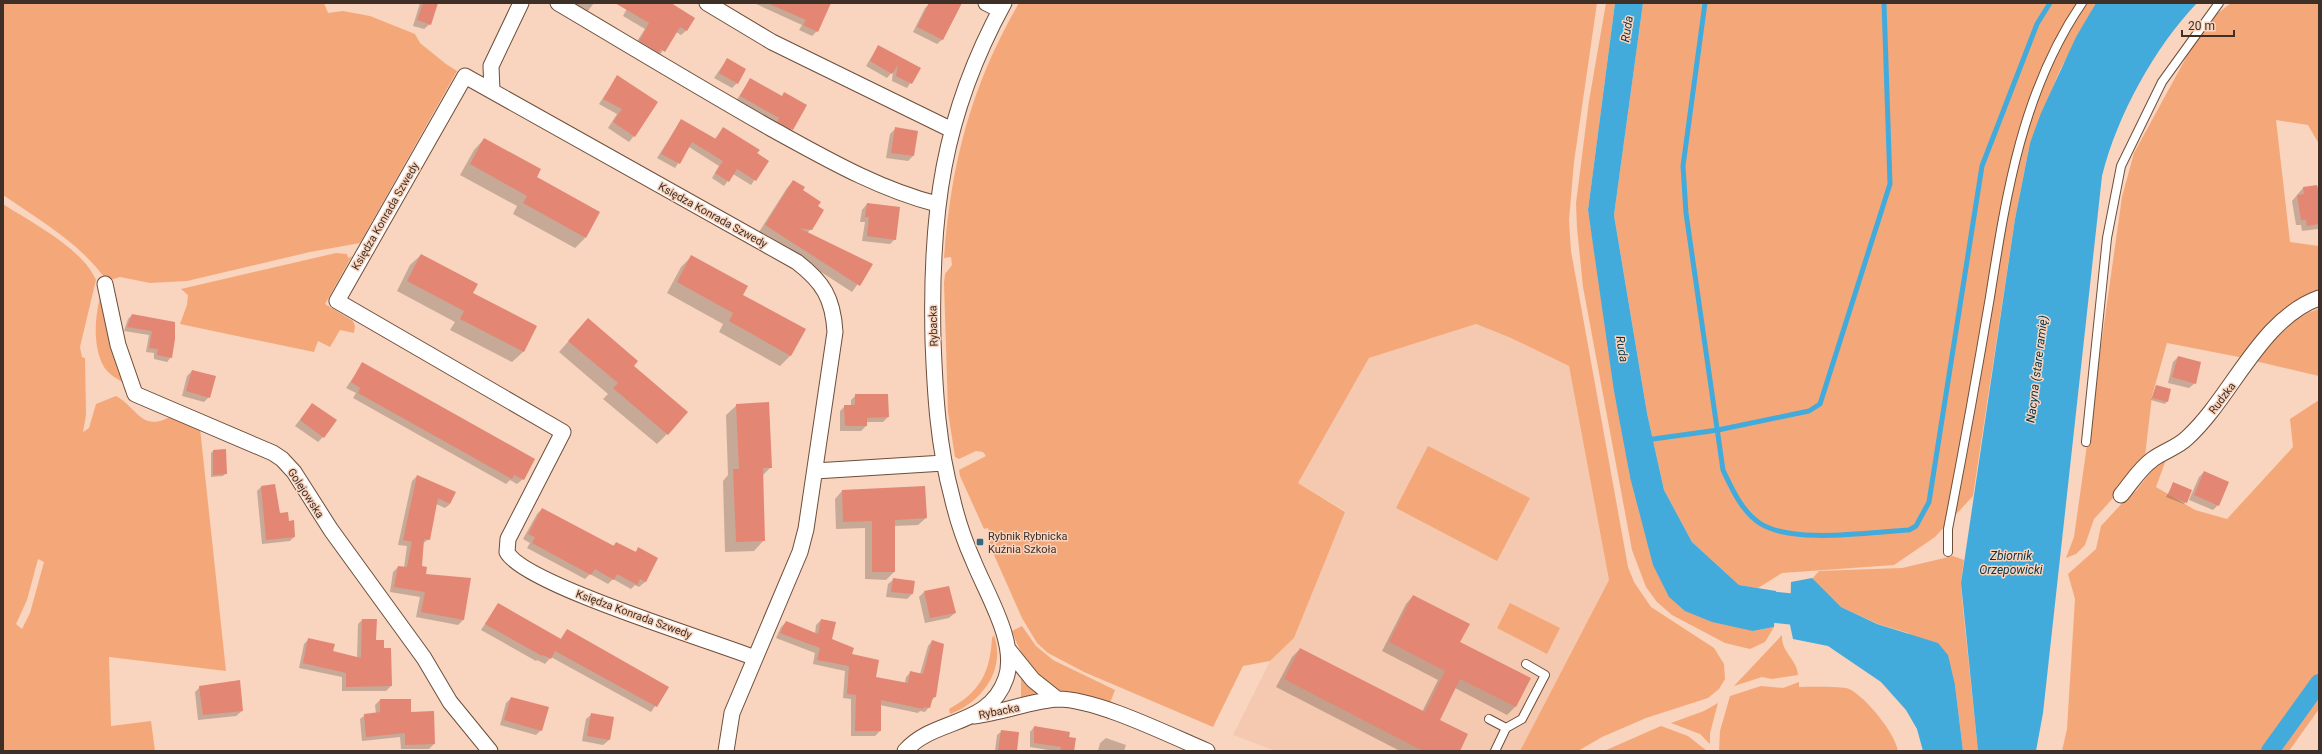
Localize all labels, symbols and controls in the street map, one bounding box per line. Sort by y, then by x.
scale bar [2182,12,2234,38]
water label: Ruda [1618,15,1636,43]
text: 20 m [2188,19,2215,33]
street label: Księdza Konrada Szwedy [349,159,422,273]
street label: Księdza Konrada Szwedy [656,180,770,251]
street label: Rybacka [926,305,941,347]
water label: Nacyna (stare ramię) [2023,314,2051,424]
water label: Ruda [1613,335,1631,363]
street label: Rudzka [2206,380,2238,417]
street label: Golejowska [285,466,326,521]
place label: Rybnik Rybnicka Kuźnia Szkoła [988,530,1067,556]
marker: Rybnik Rybnicka Kuźnia Szkoła [975,537,985,547]
water label: Zbiornik Orzepowicki [1979,549,2043,577]
street label: Księdza Konrada Szwedy [574,587,694,642]
street label: Rybacka [978,701,1021,722]

